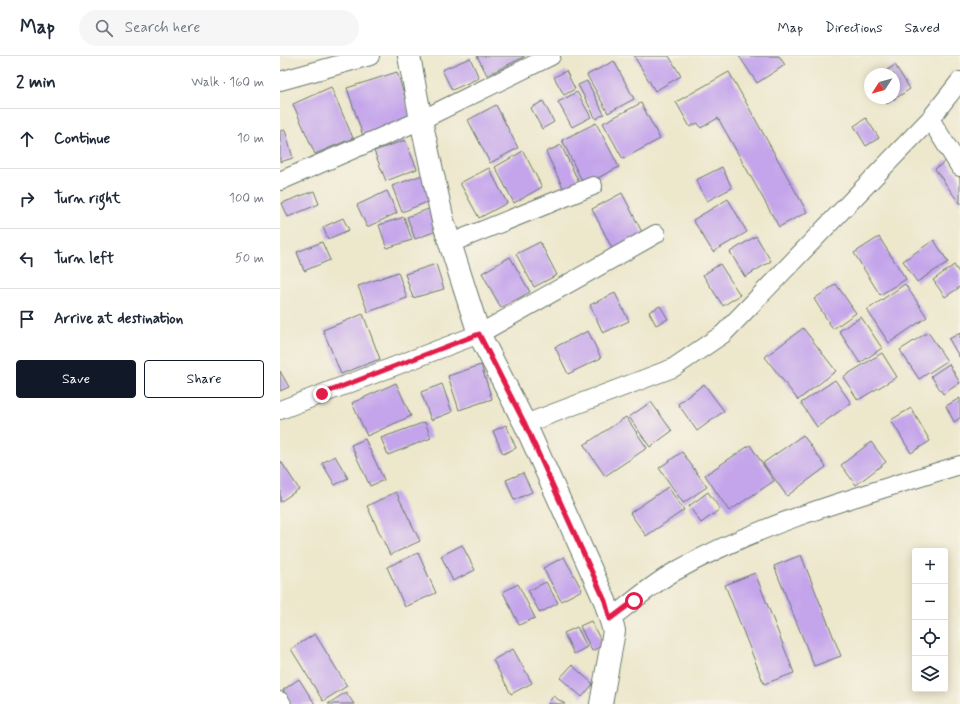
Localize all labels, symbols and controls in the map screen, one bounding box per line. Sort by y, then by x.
search box [79,10,359,46]
text: Map [20,15,55,40]
icon: search [93,17,115,39]
text: Search here [125,18,200,38]
text: Map [777,19,803,37]
text: Directions [825,19,883,37]
text: Saved [905,19,940,37]
north arrow [864,68,900,104]
text: 2 min [16,71,56,93]
text: Walk · 160 m [191,74,264,91]
icon: ahead [16,128,38,150]
text: Continue [54,129,110,149]
text: 10 m [237,130,264,147]
icon: right [16,188,38,210]
text: Turn right [54,189,121,209]
text: 100 m [229,190,264,207]
icon: left [16,248,38,270]
text: Turn left [54,249,114,269]
text: 50 m [235,250,264,267]
icon: arrive [16,308,38,330]
text: Arrive at destination [54,309,183,329]
button: Save [16,360,136,398]
button: Share [144,360,264,398]
route end [313,385,331,403]
map controls [912,548,948,692]
button: + [912,548,948,584]
button: − [912,584,948,620]
route start [625,592,643,610]
button: locate [912,620,948,656]
button: layers [912,656,948,692]

